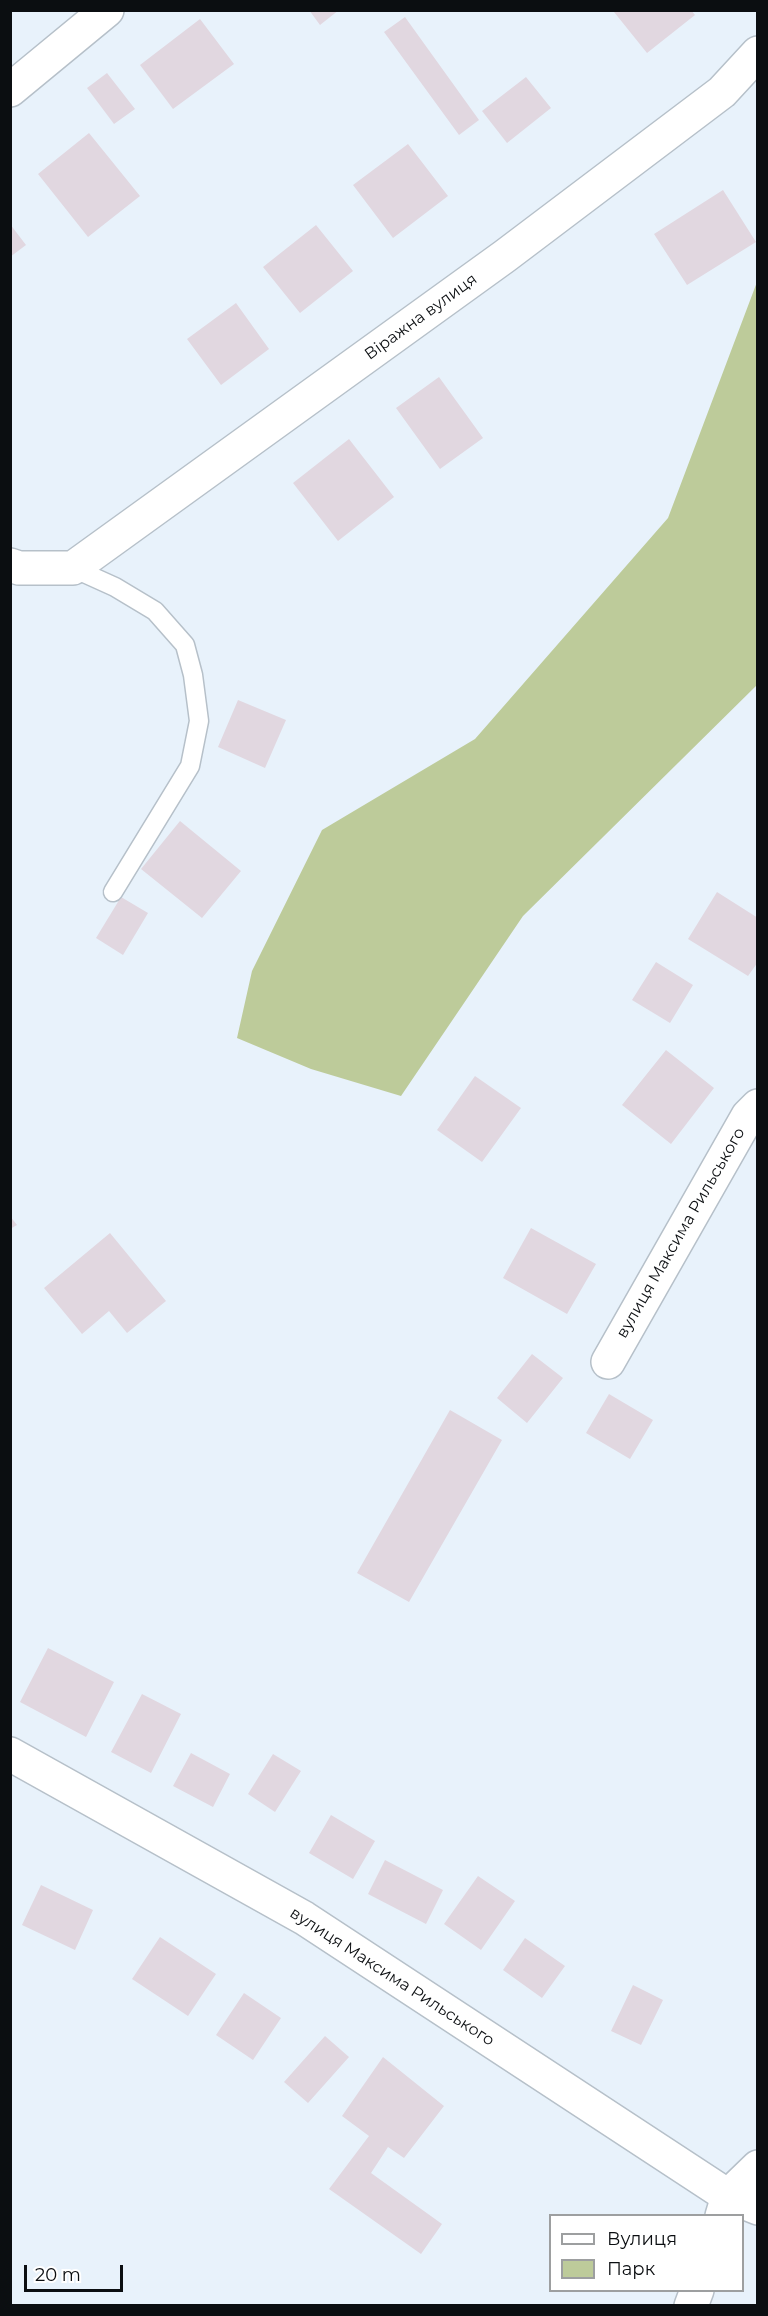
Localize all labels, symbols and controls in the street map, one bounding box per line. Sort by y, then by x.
street label: Віражна вулиця [361,270,481,364]
street label: вулиця Максима Рильського [613,1124,749,1342]
street label: вулиця Максима Рильського [286,1904,498,2050]
legend [549,2214,744,2292]
text: Вулиця [607,2228,677,2250]
scale bar [27,2253,126,2291]
text: Парк [607,2258,655,2280]
text: 20 m [35,2264,81,2286]

